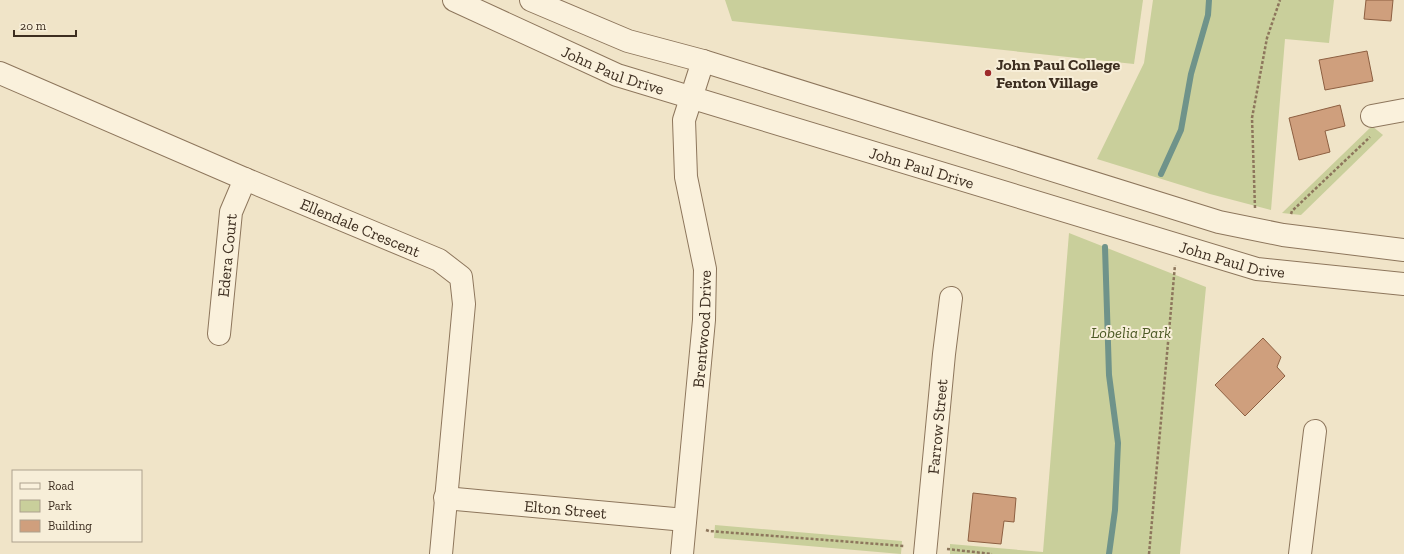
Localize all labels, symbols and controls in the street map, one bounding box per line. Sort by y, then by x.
scale bar [14,12,76,38]
text: 20 m [20,19,47,33]
street label: John Paul Drive [559,41,666,98]
place label: John Paul College Fenton Village [996,55,1121,92]
marker: John Paul College Fenton Village [983,68,993,78]
street label: John Paul Drive [867,143,976,192]
street label: Ellendale Crescent [298,194,423,261]
street label: Edera Court [213,213,240,298]
street label: John Paul Drive [1177,237,1286,281]
street label: Brentwood Drive [688,270,714,388]
park label: Lobelia Park [1091,323,1171,342]
street label: Farrow Street [923,378,951,475]
legend [12,470,142,542]
text: Road [48,479,74,493]
street label: Elton Street [523,496,608,522]
text: Park [48,499,73,513]
text: Building [48,519,92,533]

